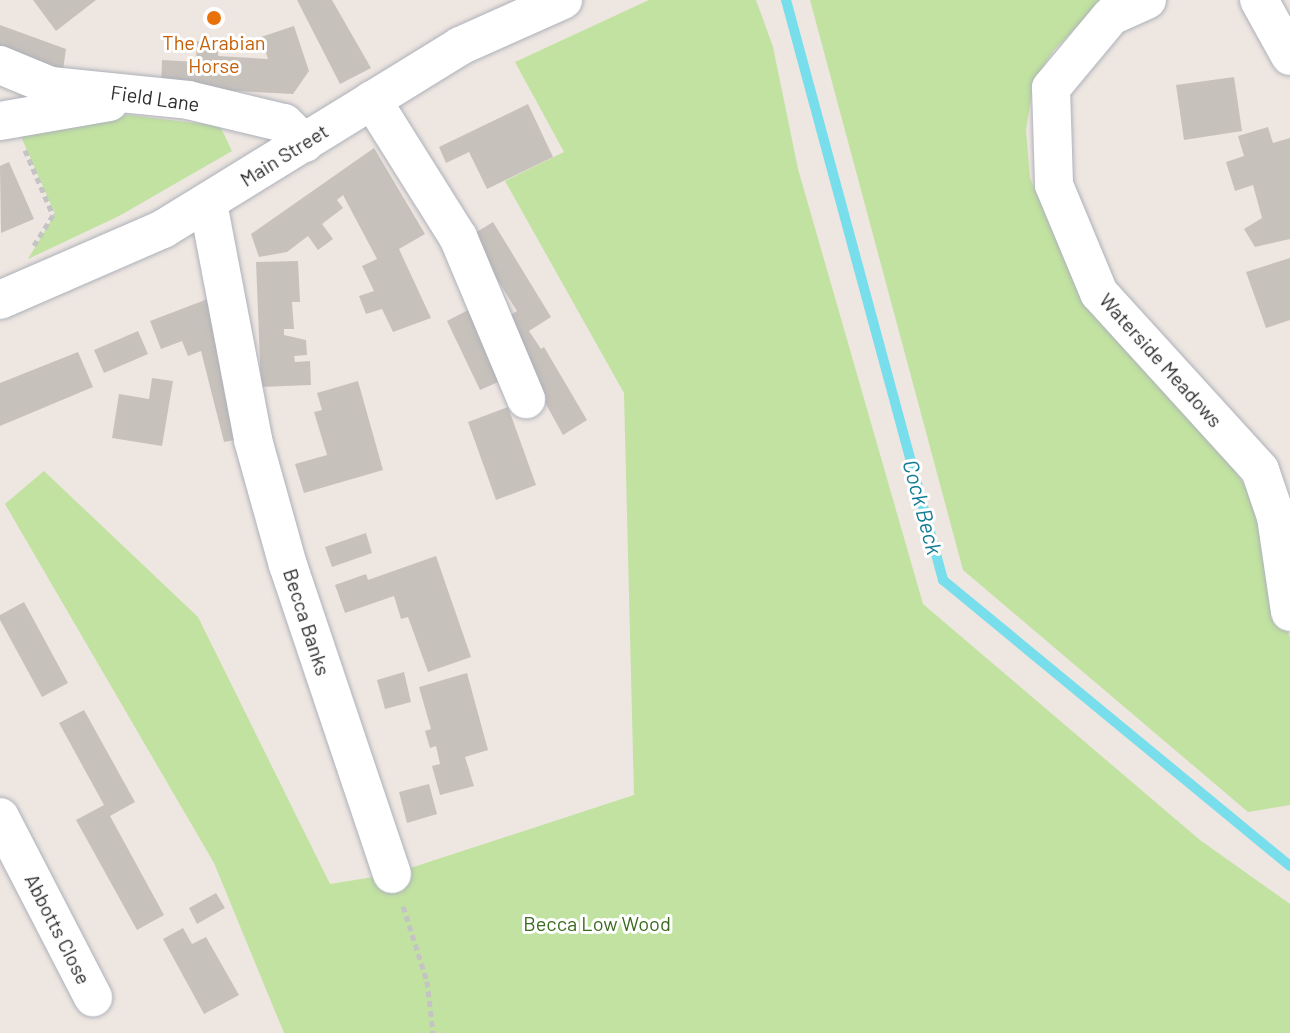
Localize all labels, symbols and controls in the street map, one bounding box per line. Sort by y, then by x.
marker: The Arabian Horse [205,9,223,27]
place label: The Arabian Horse [162,30,266,77]
street label: Field Lane [109,80,201,116]
street label: Main Street [236,119,332,191]
street label: Waterside Meadows [1095,288,1227,432]
water label: Cock Beck [898,457,948,557]
street label: Becca Banks [278,565,336,679]
street label: Abbotts Close [20,870,96,988]
park label: Becca Low Wood [523,911,671,935]

